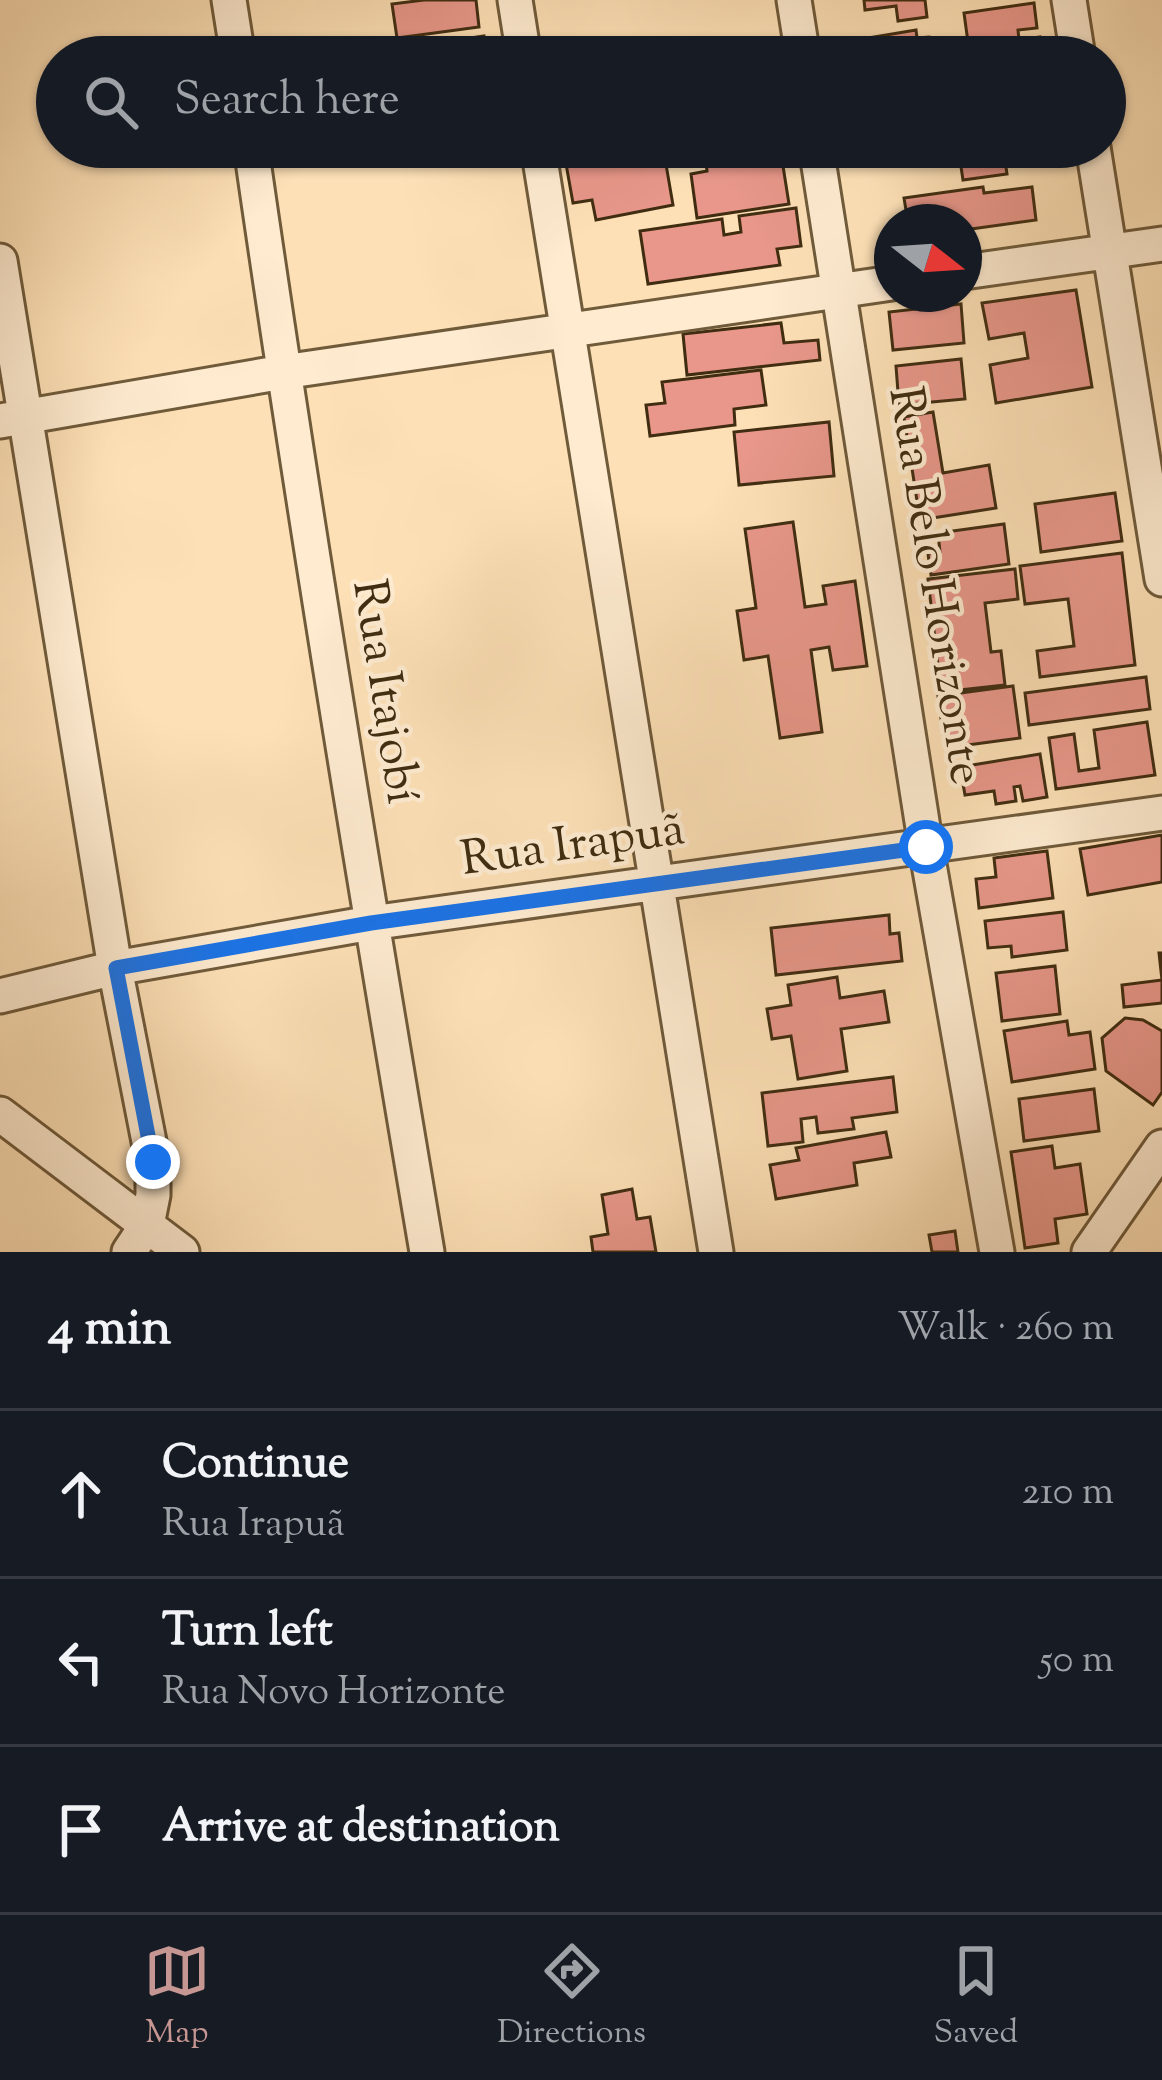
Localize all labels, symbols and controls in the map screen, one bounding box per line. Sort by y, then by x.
search box [36,36,1126,168]
icon: search [78,69,144,135]
text: Search here [174,70,400,135]
north arrow [874,204,982,312]
street label: Rua Belo Horizonte [867,382,999,790]
street label: Rua Itajobí [331,575,435,809]
street label: Rua Irapuã [457,797,689,897]
route start [899,820,953,874]
route end [126,1135,180,1189]
text: 4 min [48,1294,171,1367]
text: Walk · 260 m [897,1302,1114,1358]
text: Continue [162,1433,349,1498]
icon: ahead [48,1461,114,1527]
text: 210 m [1022,1466,1114,1522]
text: Rua Irapuã [162,1498,345,1554]
text: Turn left [162,1601,333,1666]
icon: left [48,1629,114,1695]
text: 50 m [1039,1634,1114,1690]
text: Rua Novo Horizonte [162,1666,505,1722]
icon: arrive [48,1797,114,1863]
text: Arrive at destination [162,1797,560,1862]
tab: Map [144,1938,210,2058]
tab: Directions [497,1938,646,2058]
tab: Saved [934,1938,1018,2058]

